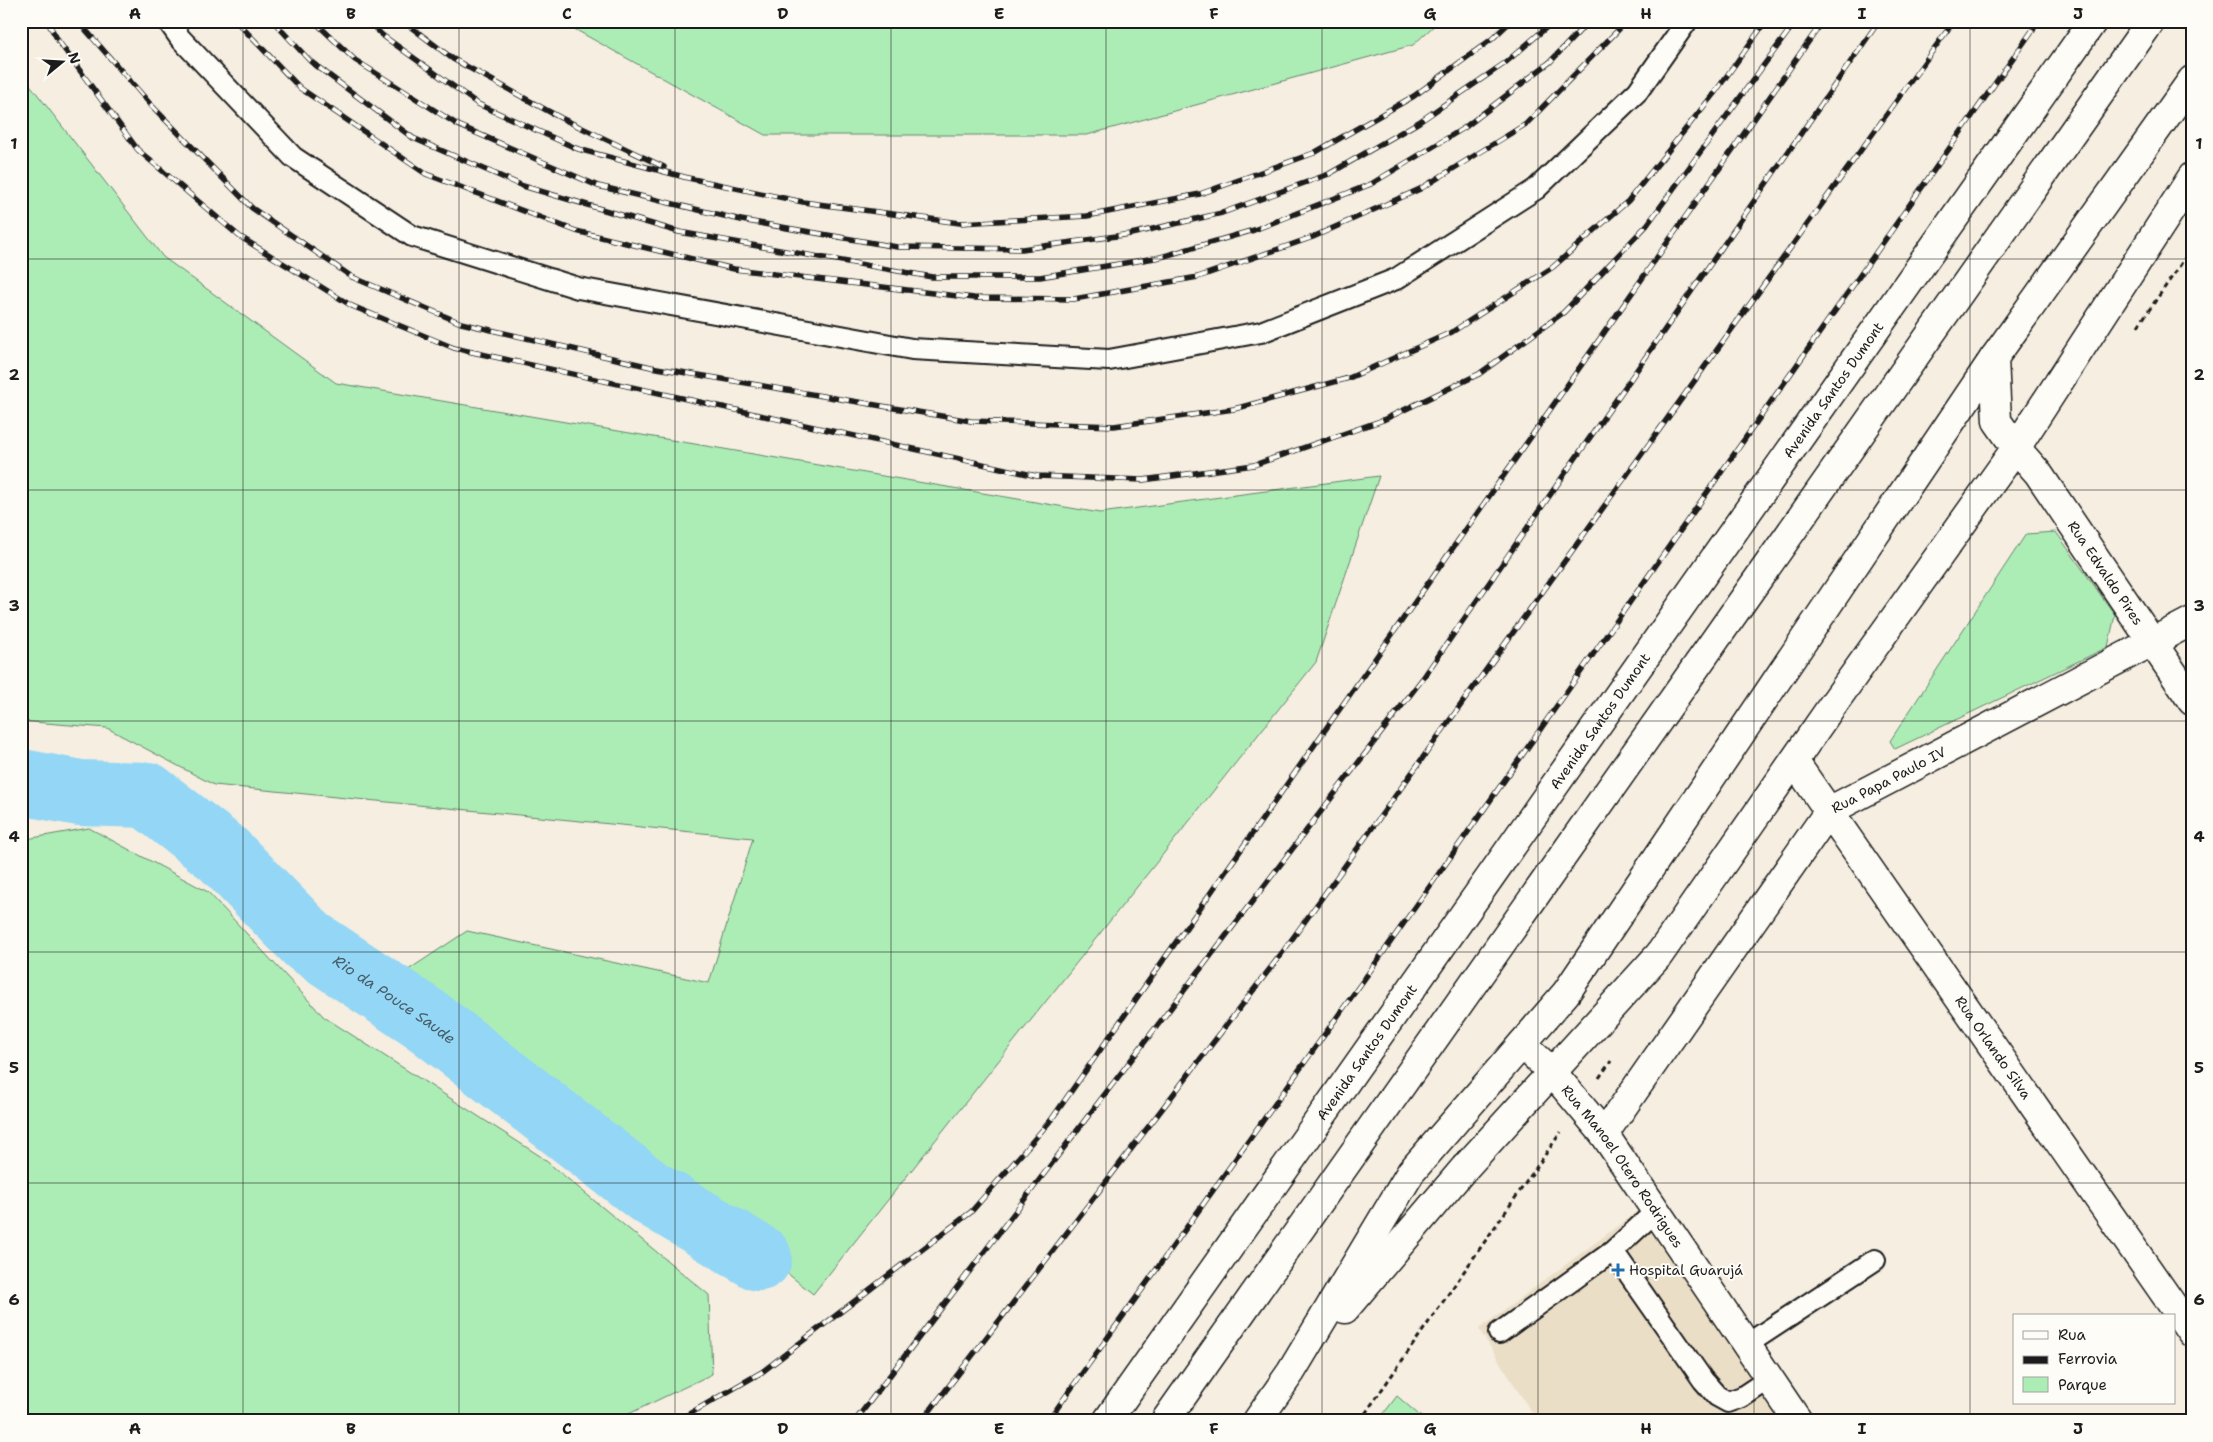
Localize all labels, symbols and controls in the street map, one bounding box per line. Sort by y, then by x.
text: A [129,3,141,24]
text: B [346,3,356,24]
text: C [562,3,572,24]
text: D [777,3,789,24]
text: E [994,3,1004,24]
text: F [1209,3,1219,24]
text: G [1424,3,1437,24]
text: H [1640,3,1652,24]
text: I [1858,3,1867,24]
text: J [2073,3,2083,24]
north arrow [38,38,88,88]
text: N [64,50,85,66]
text: 1 [10,133,18,154]
text: 1 [2195,133,2203,154]
street label: Avenida Santos Dumont [1779,318,1887,462]
text: 2 [8,364,20,385]
text: 2 [2193,364,2205,385]
street label: Rua Edvaldo Pires [2064,517,2147,629]
text: 3 [8,595,20,616]
text: 3 [2193,595,2205,616]
street label: Avenida Santos Dumont [1546,650,1654,793]
street label: Rua Papa Paulo IV [1828,742,1949,817]
text: 4 [8,826,20,847]
text: 4 [2193,826,2205,847]
water label: Rio da Pouce Saude [329,951,459,1049]
street label: Avenida Santos Dumont [1313,981,1421,1124]
street label: Rua Orlando Silva [1951,992,2036,1103]
text: 5 [9,1057,19,1078]
text: 5 [2194,1057,2204,1078]
street label: Rua Manoel Otero Rodrigues [1558,1081,1687,1251]
place label: Hospital Guarujá [1629,1261,1743,1279]
marker: Hospital Guarujá [1611,1263,1625,1277]
text: 6 [8,1289,20,1310]
text: 6 [2193,1289,2205,1310]
legend [2013,1314,2176,1404]
text: Rua [2058,1325,2087,1345]
text: Ferrovia [2058,1349,2118,1369]
text: Parque [2058,1375,2107,1395]
text: A [129,1418,141,1439]
text: B [346,1418,356,1439]
text: C [562,1418,572,1439]
text: D [777,1418,789,1439]
text: E [994,1418,1004,1439]
text: F [1209,1418,1219,1439]
text: G [1424,1418,1437,1439]
text: H [1640,1418,1652,1439]
text: I [1858,1418,1867,1439]
text: J [2073,1418,2083,1439]

